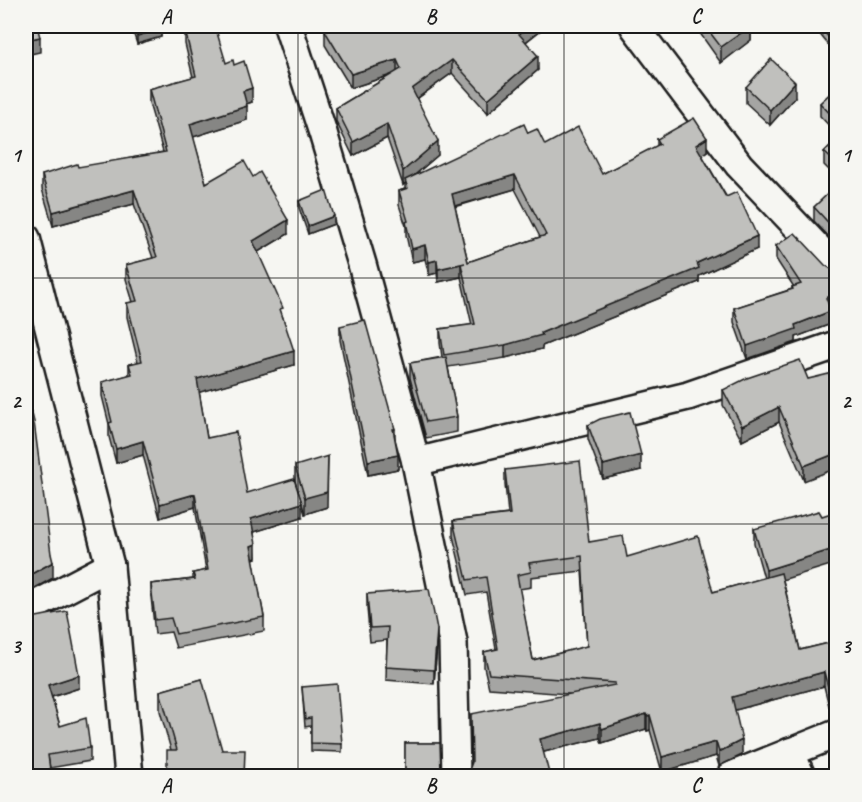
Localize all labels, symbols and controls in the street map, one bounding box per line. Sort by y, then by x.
text: A [161,4,173,29]
text: B [426,4,438,29]
text: C [691,4,703,29]
text: 1 [12,143,23,168]
text: 1 [842,143,853,168]
text: 2 [12,389,23,414]
text: 2 [842,389,853,414]
text: 3 [12,634,23,659]
text: 3 [842,634,853,659]
text: A [161,773,173,798]
text: B [426,773,438,798]
text: C [691,773,703,798]

